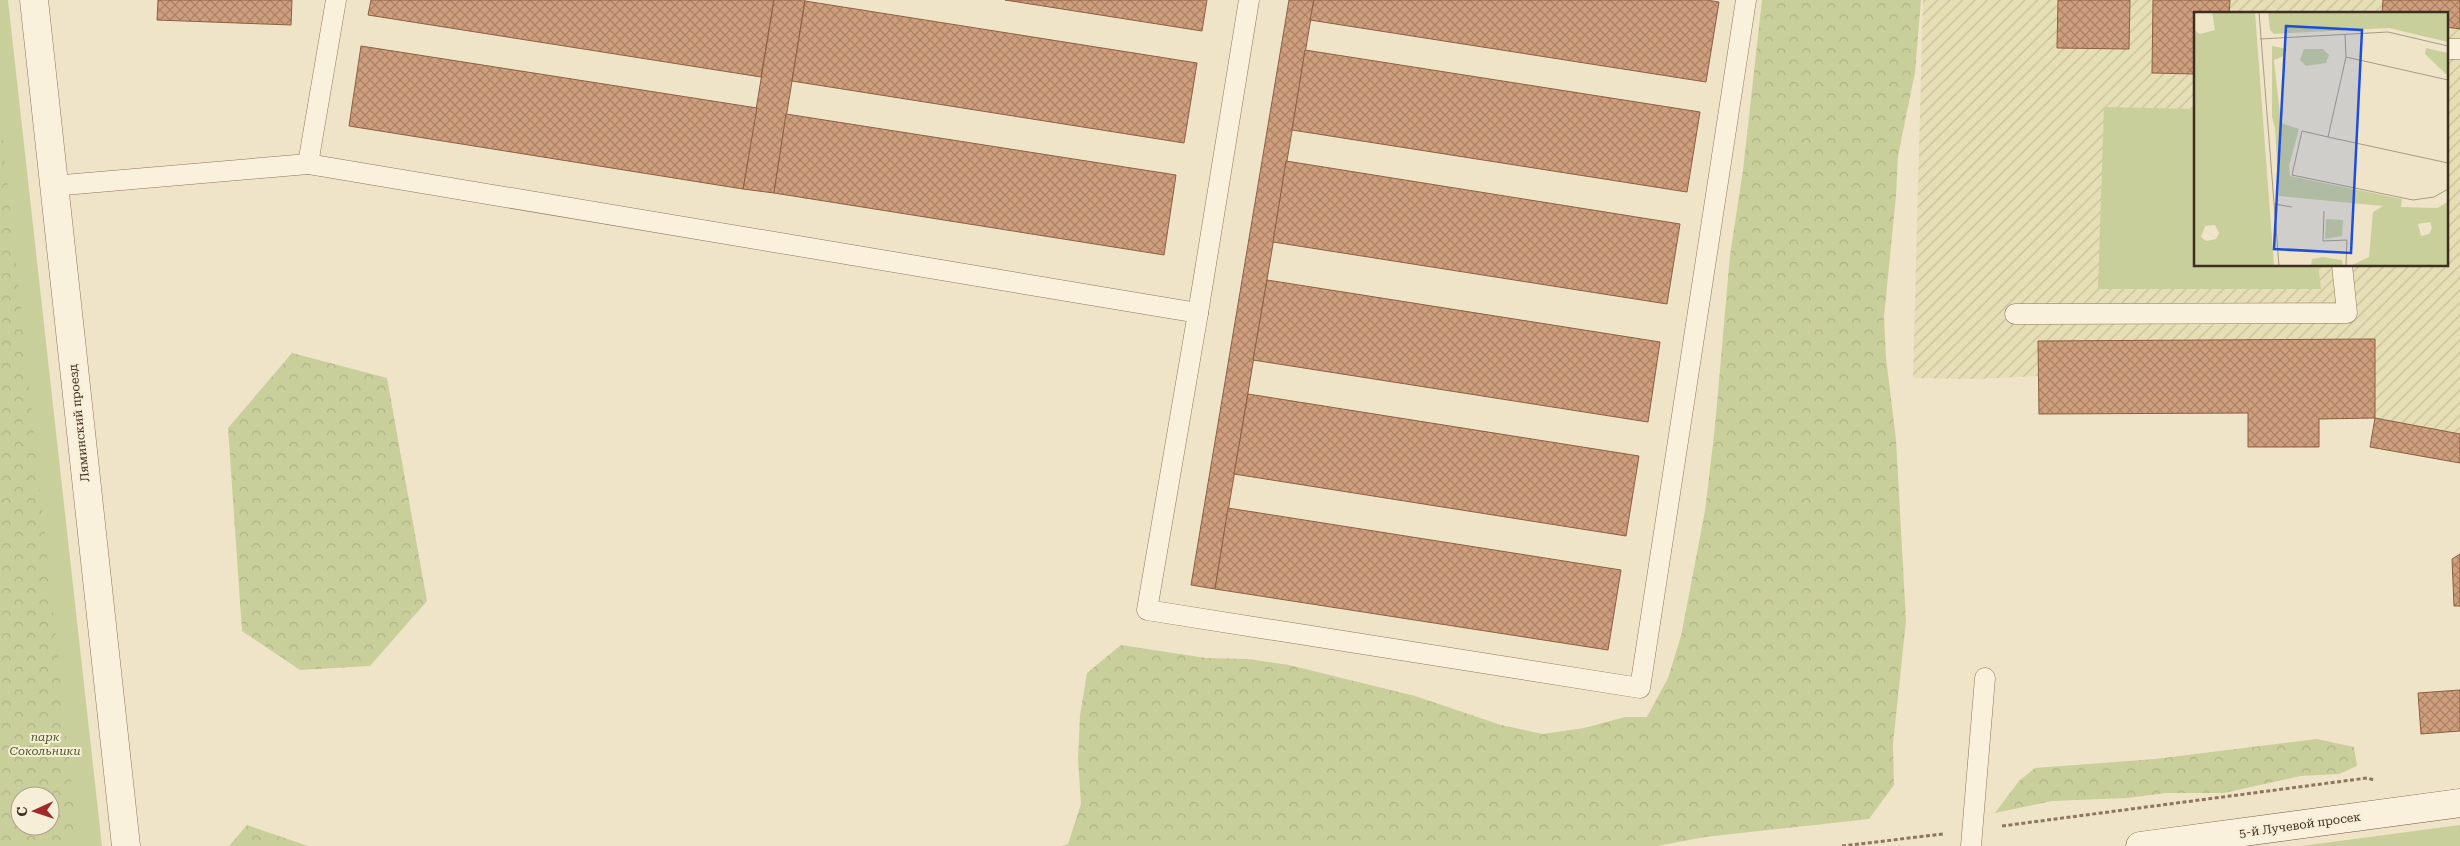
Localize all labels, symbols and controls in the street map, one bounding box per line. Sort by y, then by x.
inset map [2194,12,2448,266]
street label: Ляминский проезд [66,363,92,483]
park label: парк Сокольники [9,730,81,758]
north arrow [10,786,60,836]
text: С [14,806,30,817]
street label: 5-й Лучевой просек [2238,809,2362,840]

